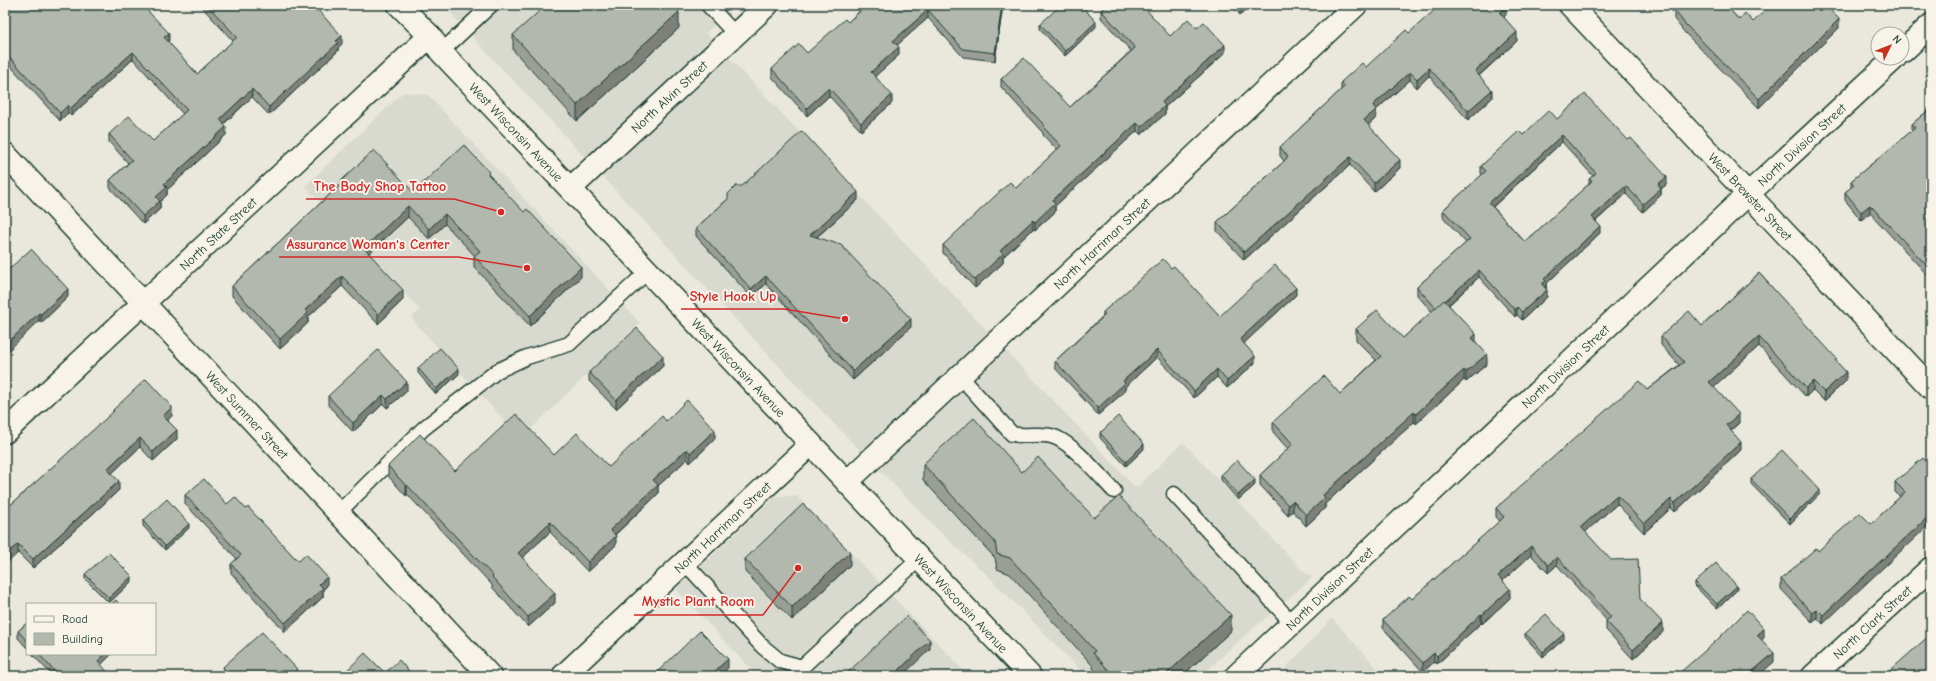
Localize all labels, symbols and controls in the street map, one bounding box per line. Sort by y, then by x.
north arrow [1870,26,1910,66]
text: N [1890,32,1904,47]
street label: North Alvin Street [628,57,711,136]
street label: West Wisconsin Avenue [466,79,567,185]
street label: North Division Street [1754,99,1850,189]
street label: West Brewster Street [1705,149,1796,244]
callout: The Body Shop Tattoo [306,173,454,199]
text: The Body Shop Tattoo [314,178,446,195]
street label: North State Street [176,193,260,273]
street label: North Harriman Street [1050,194,1154,292]
callout: Assurance Woman's Center [279,231,458,257]
text: Assurance Woman's Center [286,236,450,253]
callout: Style Hook Up [681,283,784,309]
text: Style Hook Up [690,288,776,305]
street label: West Wisconsin Avenue [689,315,789,420]
street label: North Division Street [1518,321,1613,411]
street label: West Summer Street [203,368,293,463]
street label: North Harriman Street [671,477,775,576]
street label: North Division Street [1282,543,1377,633]
street label: West Wisconsin Avenue [911,551,1012,656]
street label: North Clark Street [1829,581,1916,662]
callout: Mystic Plant Room [634,589,763,615]
text: Mystic Plant Room [642,593,754,610]
legend [26,603,156,655]
text: Road [62,612,88,626]
text: Building [62,632,103,646]

